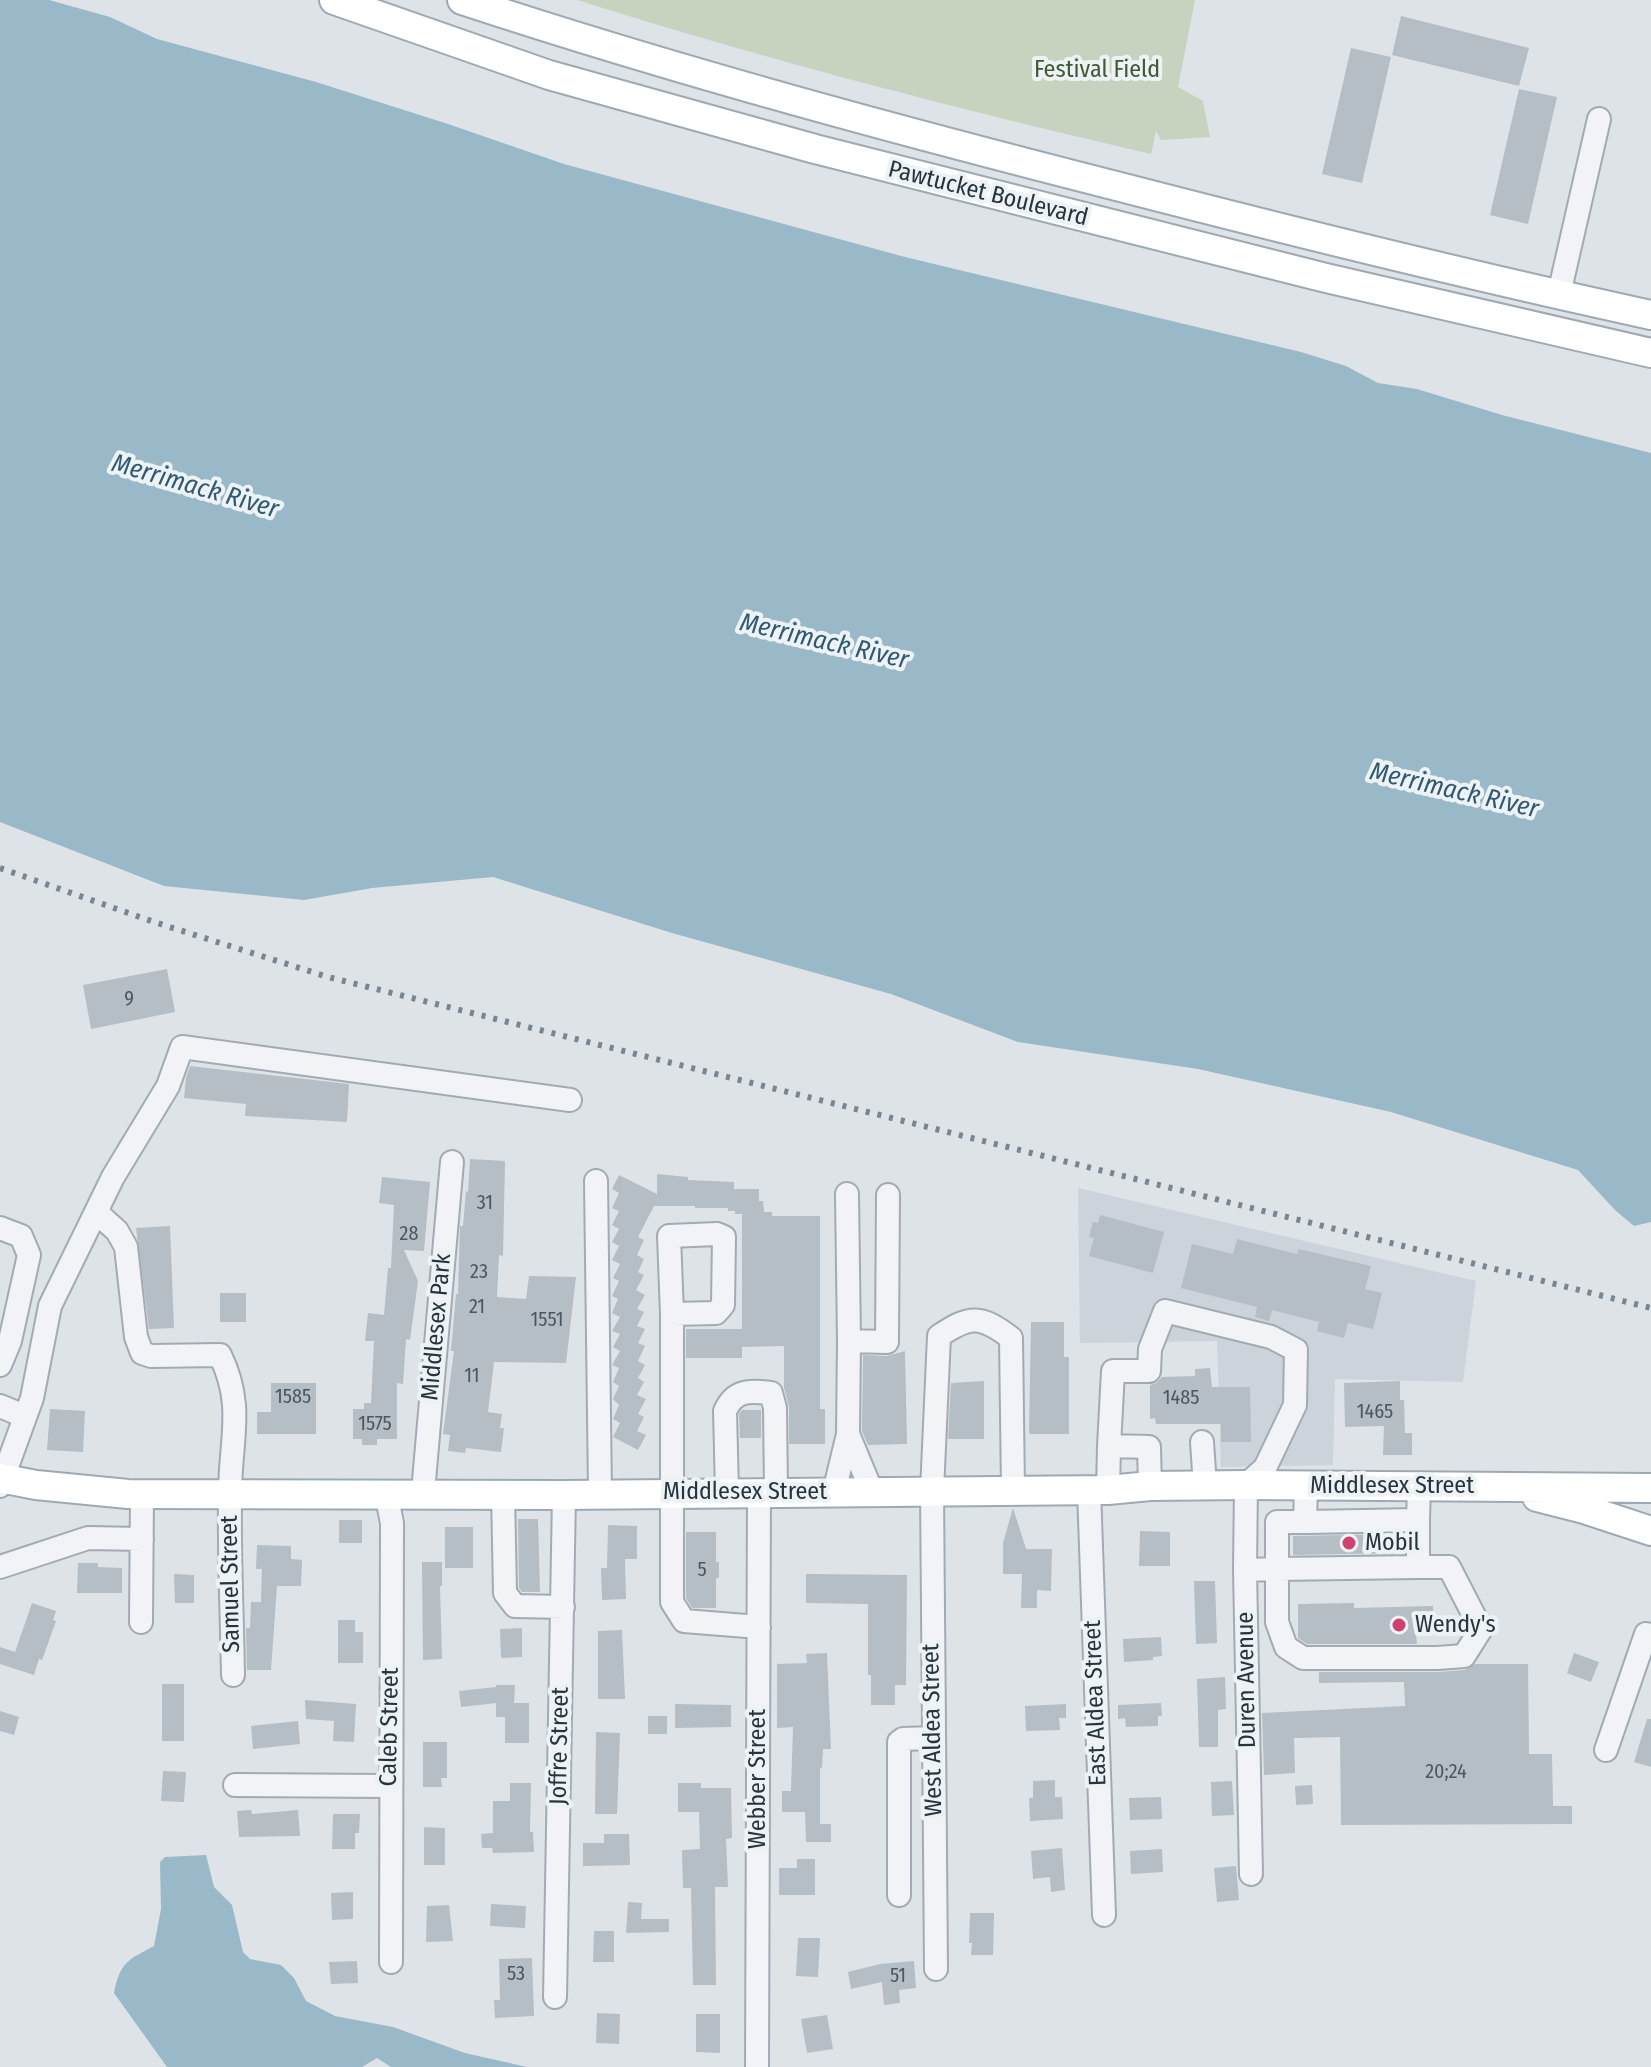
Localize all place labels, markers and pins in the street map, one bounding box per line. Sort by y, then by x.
place label: Mobil [1365,1529,1420,1557]
marker: Mobil [1340,1534,1358,1552]
place label: Wendy's [1415,1611,1496,1639]
marker: Wendy's [1390,1616,1408,1634]

